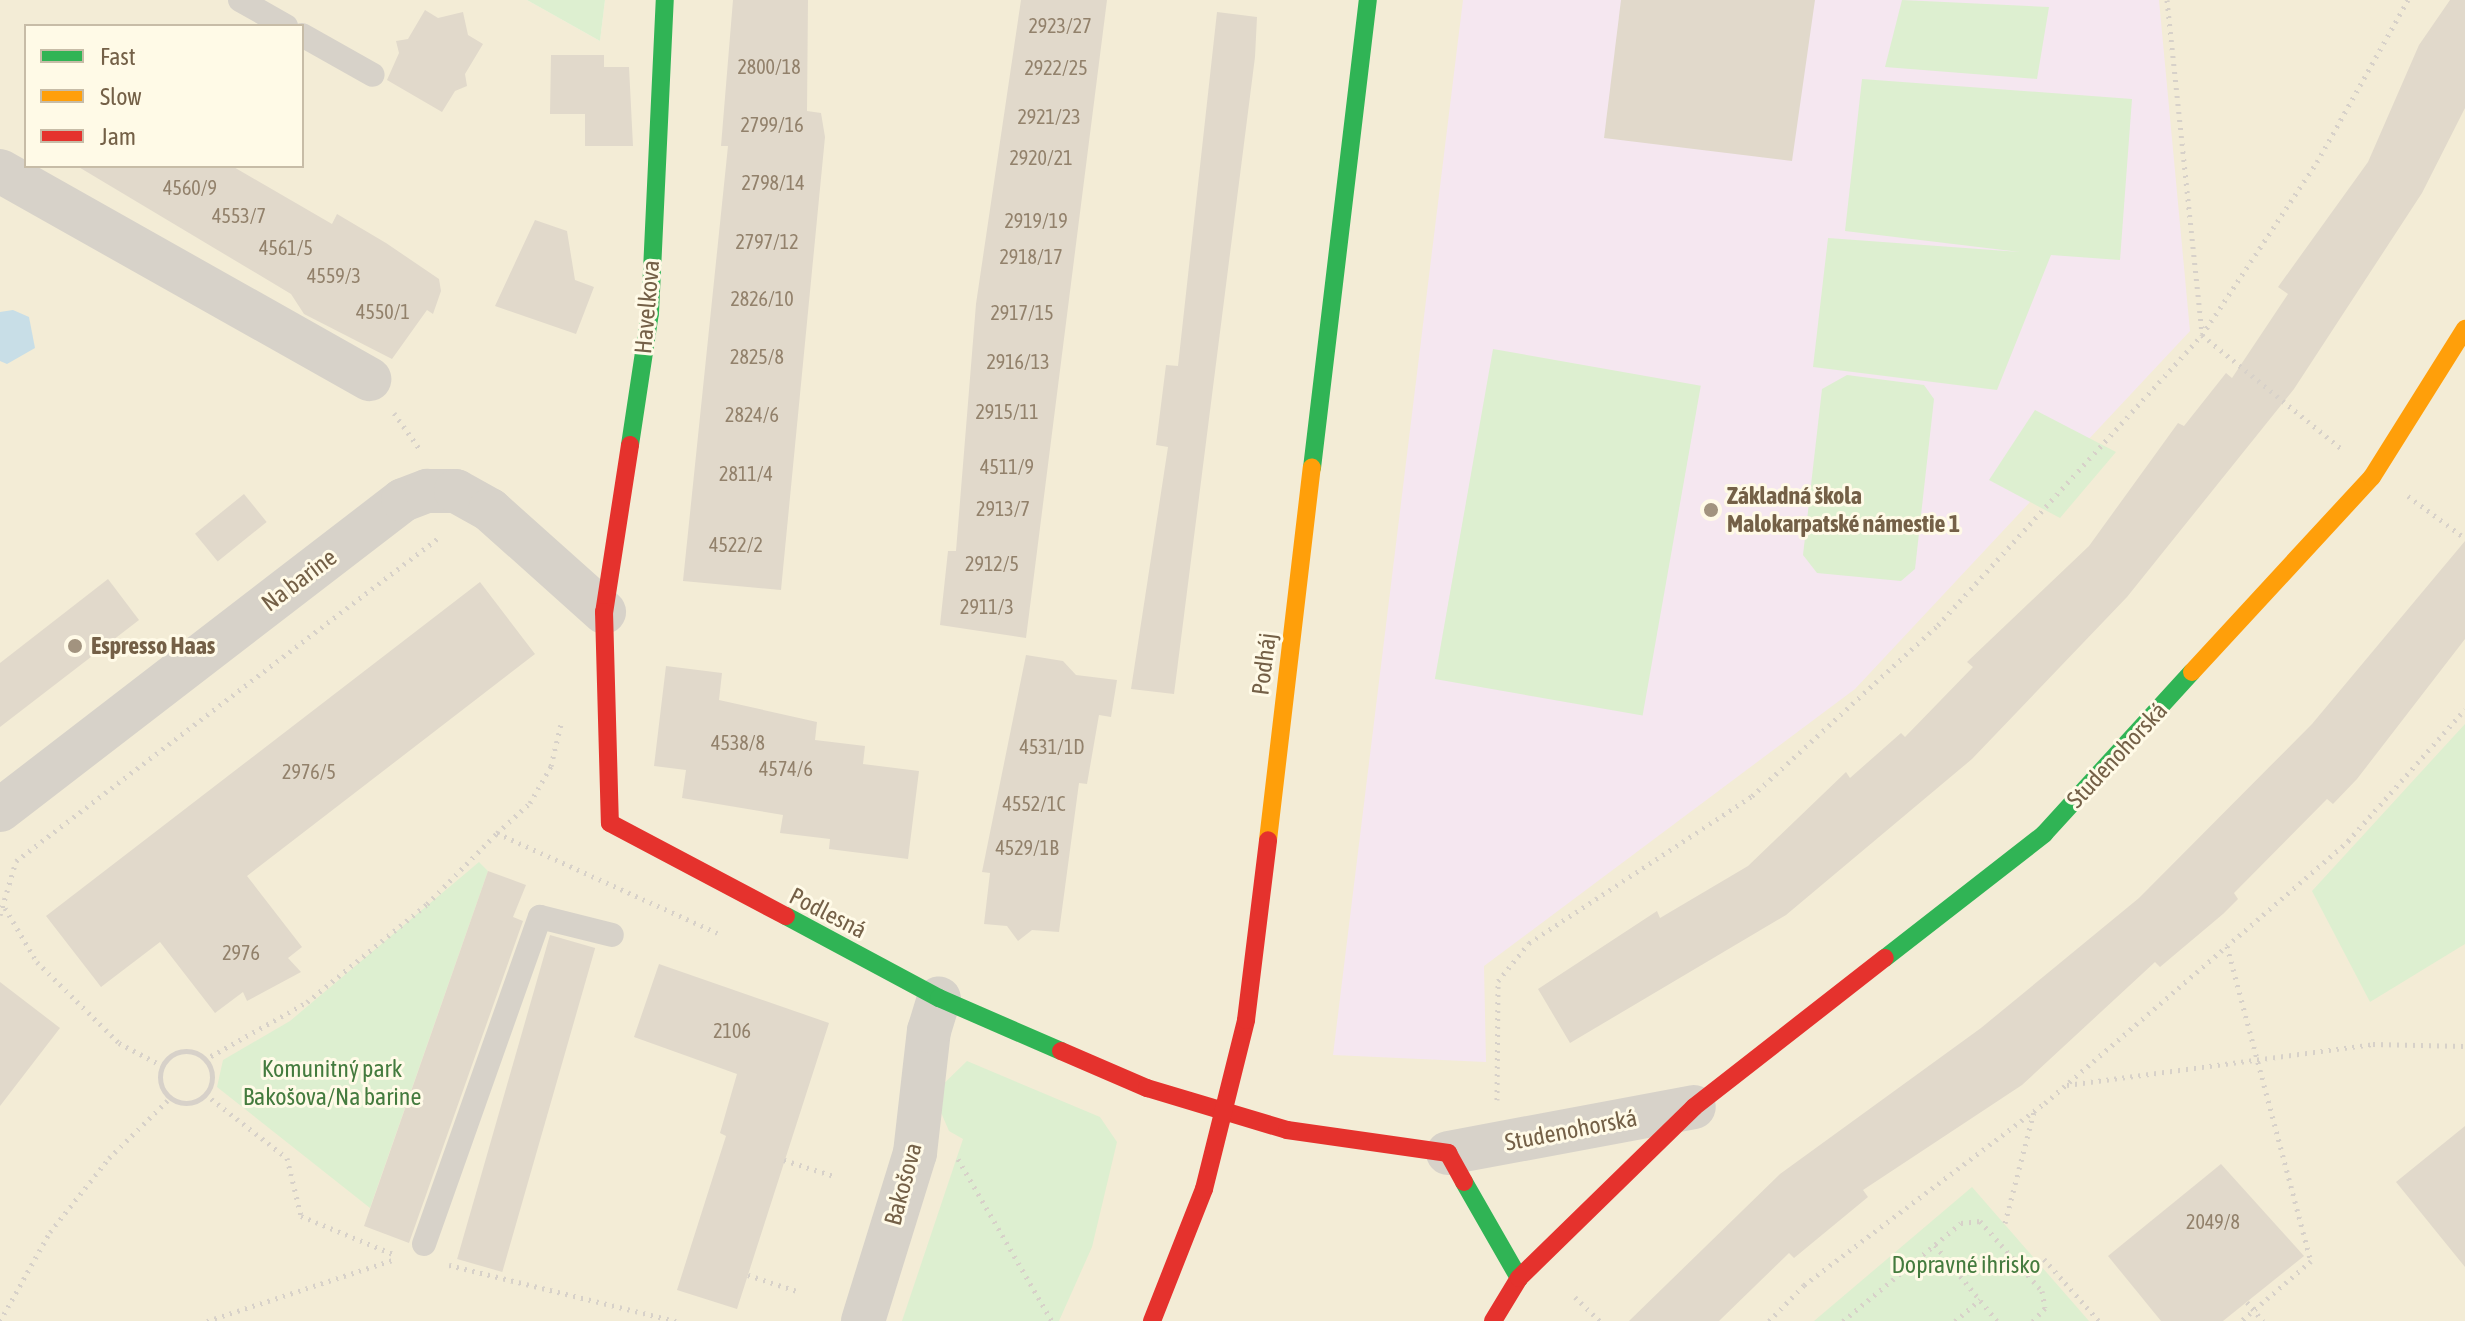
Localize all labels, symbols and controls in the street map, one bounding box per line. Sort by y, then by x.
house number: 2923/27 [1028,13,1092,37]
legend [24,24,304,168]
text: Fast [100,43,136,70]
house number: 2800/18 [737,54,801,78]
house number: 2922/25 [1024,55,1088,79]
text: Slow [100,83,142,110]
house number: 2921/23 [1017,104,1081,128]
house number: 2799/16 [740,112,804,136]
text: Jam [100,123,136,150]
house number: 2920/21 [1009,145,1073,169]
house number: 2798/14 [741,170,805,194]
house number: 4560/9 [163,175,217,199]
house number: 4553/7 [212,203,266,227]
house number: 2919/19 [1004,208,1068,232]
house number: 2797/12 [735,229,799,253]
house number: 4561/5 [259,235,313,259]
house number: 2918/17 [999,244,1063,268]
street label: Havelkova [629,259,665,355]
house number: 4559/3 [307,263,361,287]
house number: 2826/10 [730,286,794,310]
house number: 4550/1 [356,299,410,323]
house number: 2917/15 [990,300,1054,324]
house number: 2825/8 [730,344,784,368]
house number: 2916/13 [986,349,1050,373]
house number: 2915/11 [975,399,1039,423]
house number: 2824/6 [725,402,779,426]
house number: 4511/9 [980,454,1034,478]
house number: 2811/4 [719,461,773,485]
place label: Základná škola Malokarpatské námestie 1 [1727,482,1960,538]
house number: 2913/7 [976,496,1030,520]
marker: Základná škola Malokarpatské námestie 1 [1702,501,1720,519]
house number: 4522/2 [709,532,763,556]
street label: Na barine [256,543,342,617]
house number: 2912/5 [965,551,1019,575]
house number: 2911/3 [960,594,1014,618]
street label: Podháj [1246,631,1282,697]
place label: Espresso Haas [91,632,215,660]
marker: Espresso Haas [66,637,84,655]
street label: Studenohorská [2061,696,2173,814]
house number: 4538/8 [711,730,765,754]
house number: 4531/1D [1020,734,1084,758]
house number: 4574/6 [759,756,813,780]
house number: 2976/5 [282,759,336,783]
house number: 4552/1C [1003,791,1065,815]
house number: 4529/1B [995,835,1059,859]
street label: Podlesná [785,881,871,945]
house number: 2976 [222,940,260,964]
house number: 2106 [713,1018,751,1042]
park label: Komunitný park Bakošova/Na barine [243,1055,421,1111]
street label: Studenohorská [1502,1103,1640,1157]
street label: Bakošova [878,1140,928,1228]
house number: 2049/8 [2186,1209,2240,1233]
park label: Dopravné ihrisko [1891,1251,2041,1279]

